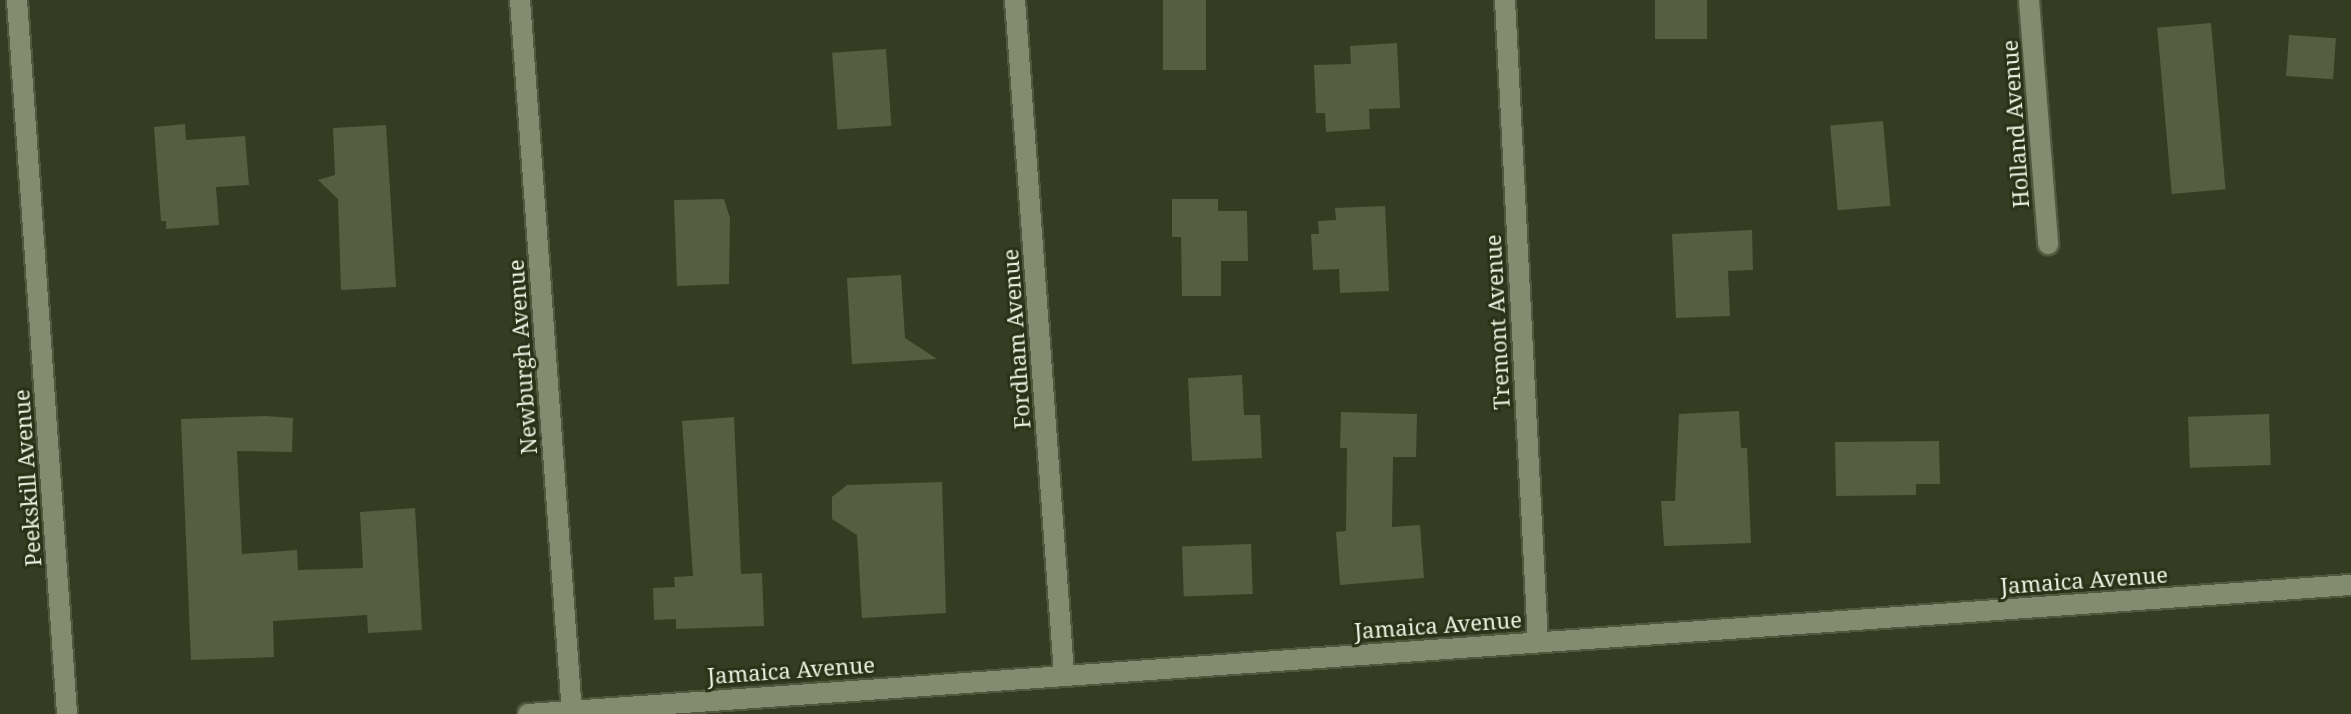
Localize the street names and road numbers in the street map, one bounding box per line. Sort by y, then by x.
street label: Holland Avenue [1996,39,2034,209]
street label: Tremont Avenue [1479,234,1515,410]
street label: Fordham Avenue [997,248,1035,430]
street label: Newburgh Avenue [502,259,542,455]
street label: Peekskill Avenue [8,389,46,567]
street label: Jamaica Avenue [1999,561,2169,599]
street label: Jamaica Avenue [1353,606,1523,644]
street label: Jamaica Avenue [706,651,876,689]

